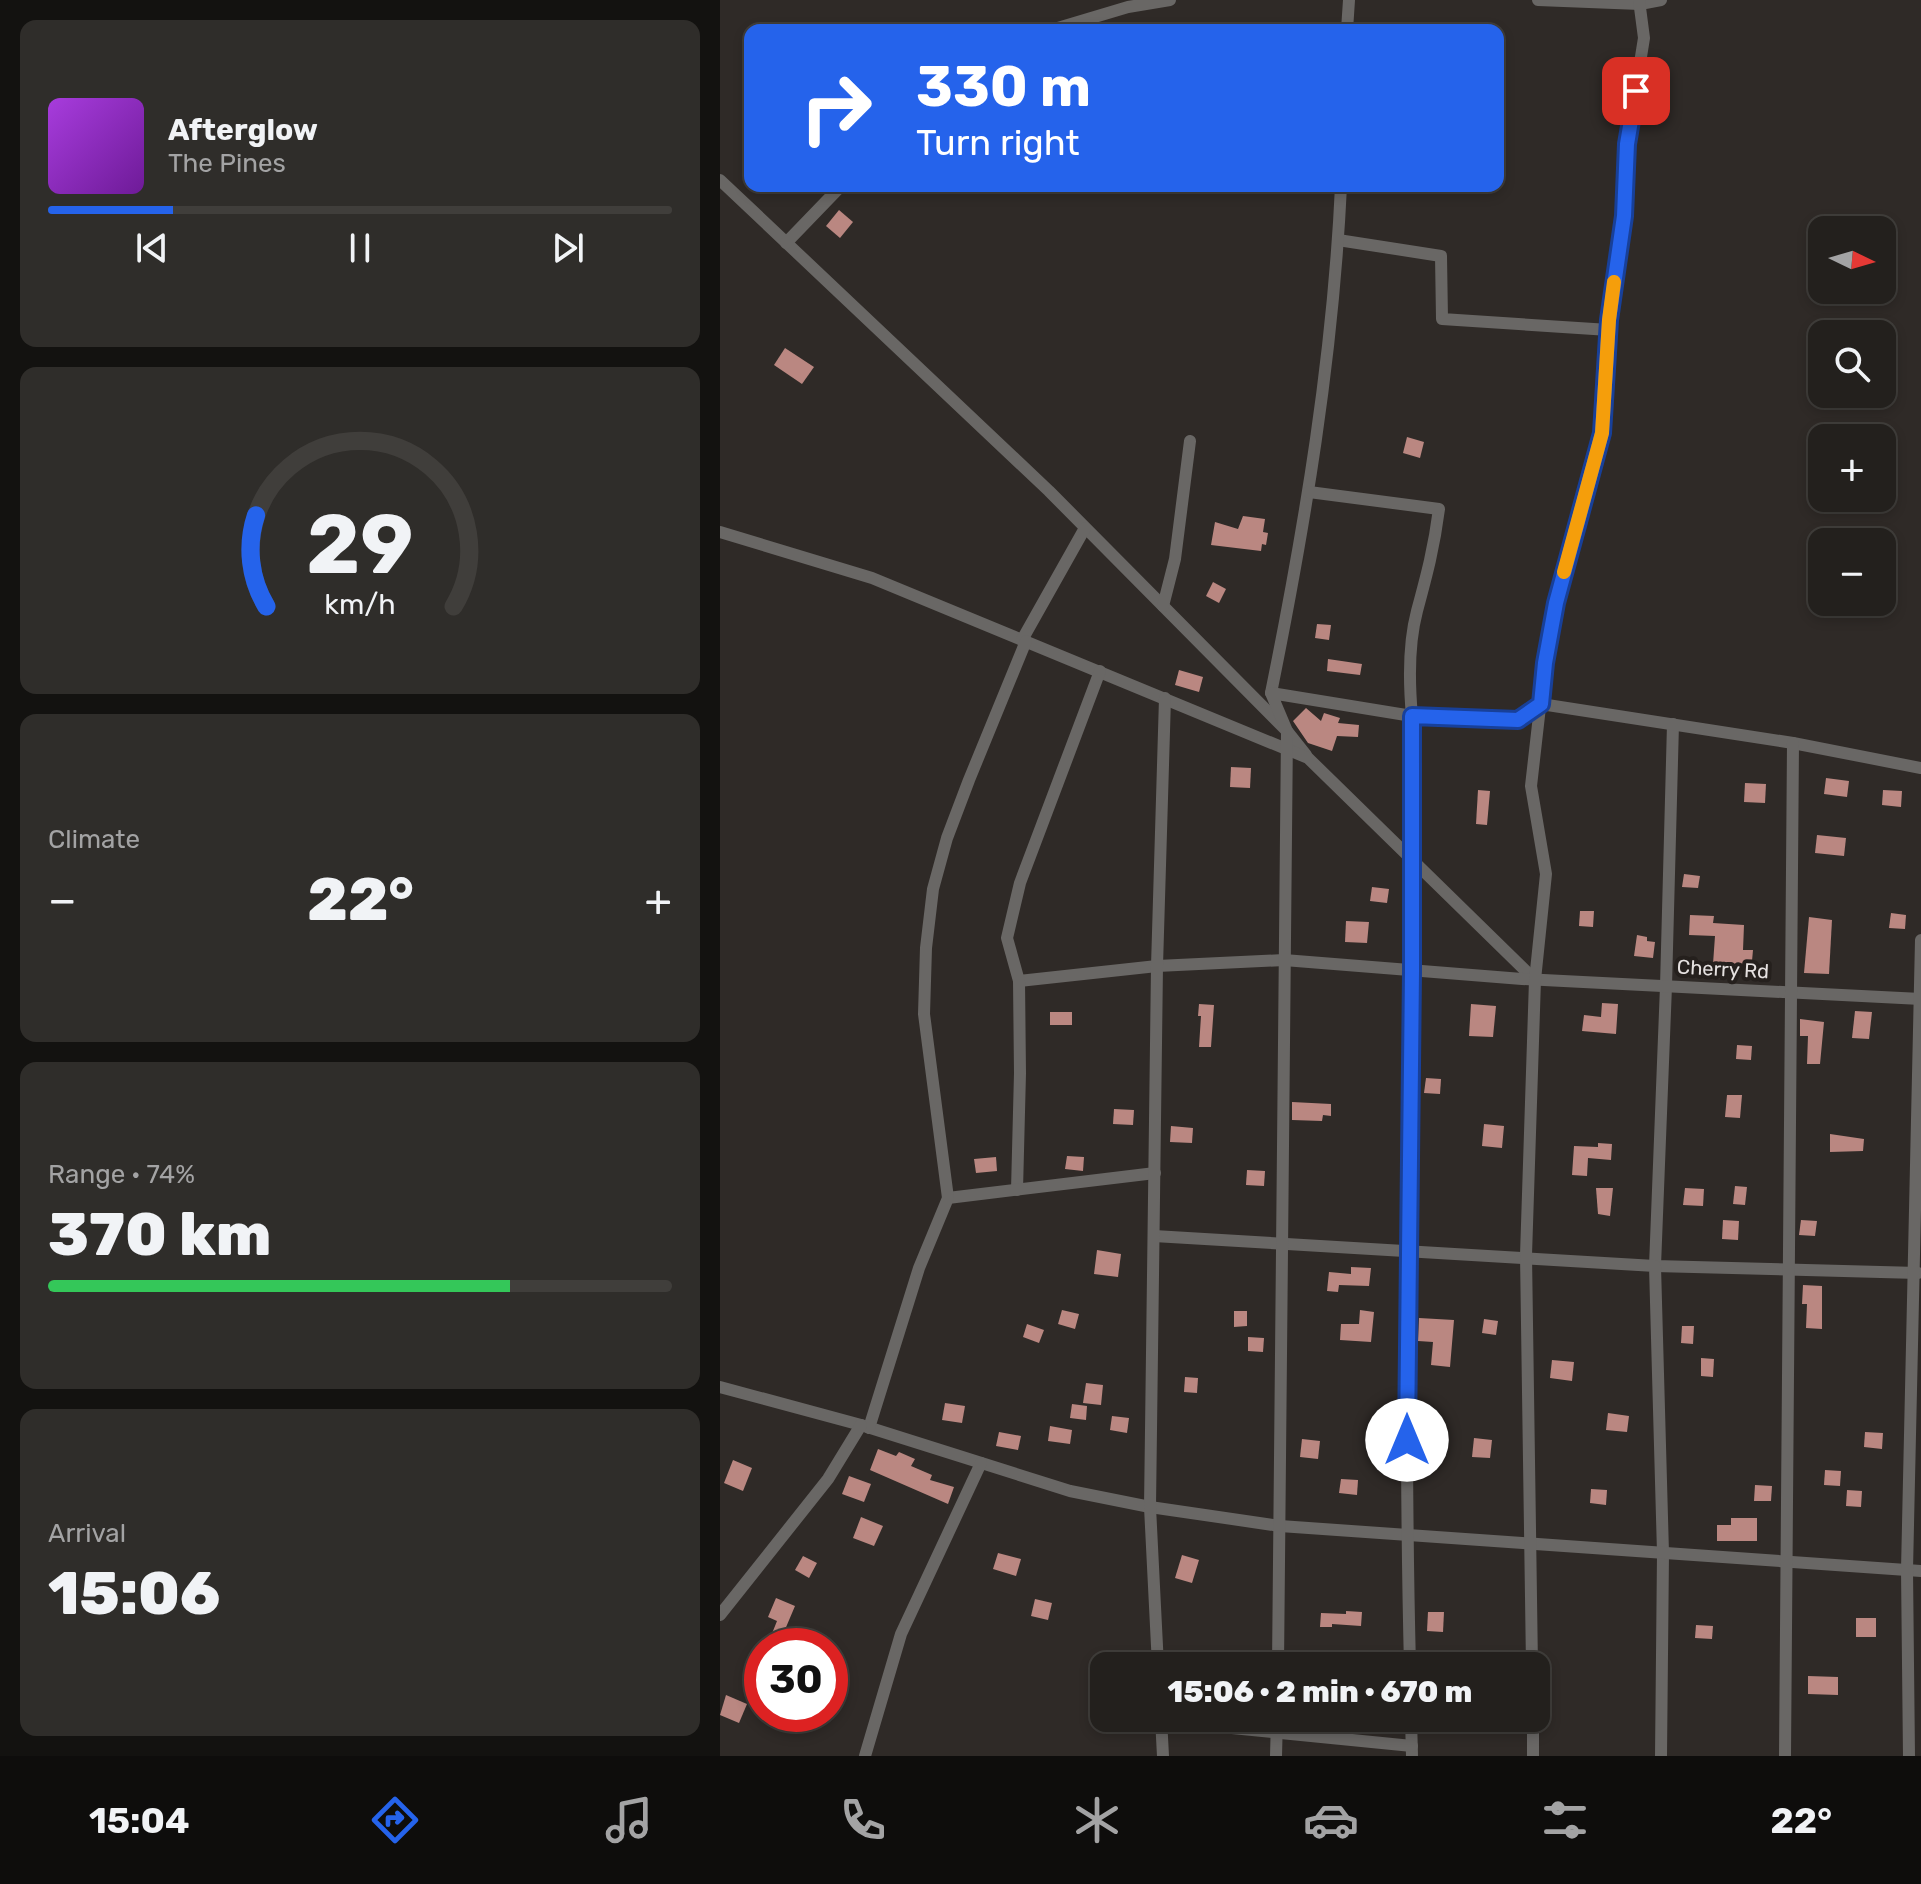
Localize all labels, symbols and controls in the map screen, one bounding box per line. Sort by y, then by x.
text: 330 m [916,54,1091,120]
icon: right [784,56,888,160]
pin [1602,57,1670,125]
icon: arrive [1614,69,1658,113]
text: Afterglow [168,112,318,148]
text: Turn right [916,121,1080,164]
text: The Pines [168,148,286,179]
north arrow [1808,216,1896,304]
map controls [1808,216,1896,616]
icon: previous [130,226,174,270]
icon: pause [338,226,382,270]
icon: next [546,226,590,270]
button: search [1808,320,1896,408]
button: + [1808,424,1896,512]
text: 29 [306,494,414,593]
button: − [1808,528,1896,616]
text: km/h [324,587,396,621]
text: Climate [48,824,140,855]
text: 22° [307,864,414,935]
text: − [48,874,77,926]
text: + [645,874,672,926]
street label: Cherry Rd [1676,955,1770,983]
text: Range · 74% [48,1159,195,1190]
text: 370 km [48,1199,271,1270]
position arrow [1365,1398,1449,1482]
text: Arrival [48,1518,126,1549]
text: 15:06 [48,1558,220,1629]
speed limit sign: 30 [744,1628,848,1732]
text: 15:06 · 2 min · 670 m [1168,1674,1472,1710]
icon: directions [367,1792,423,1848]
icon: music [601,1792,657,1848]
icon: phone [835,1792,891,1848]
icon: climate [1069,1792,1125,1848]
icon: car [1303,1792,1359,1848]
icon: filters [1537,1792,1593,1848]
text: 15:04 [89,1799,190,1842]
text: 22° [1770,1799,1832,1842]

